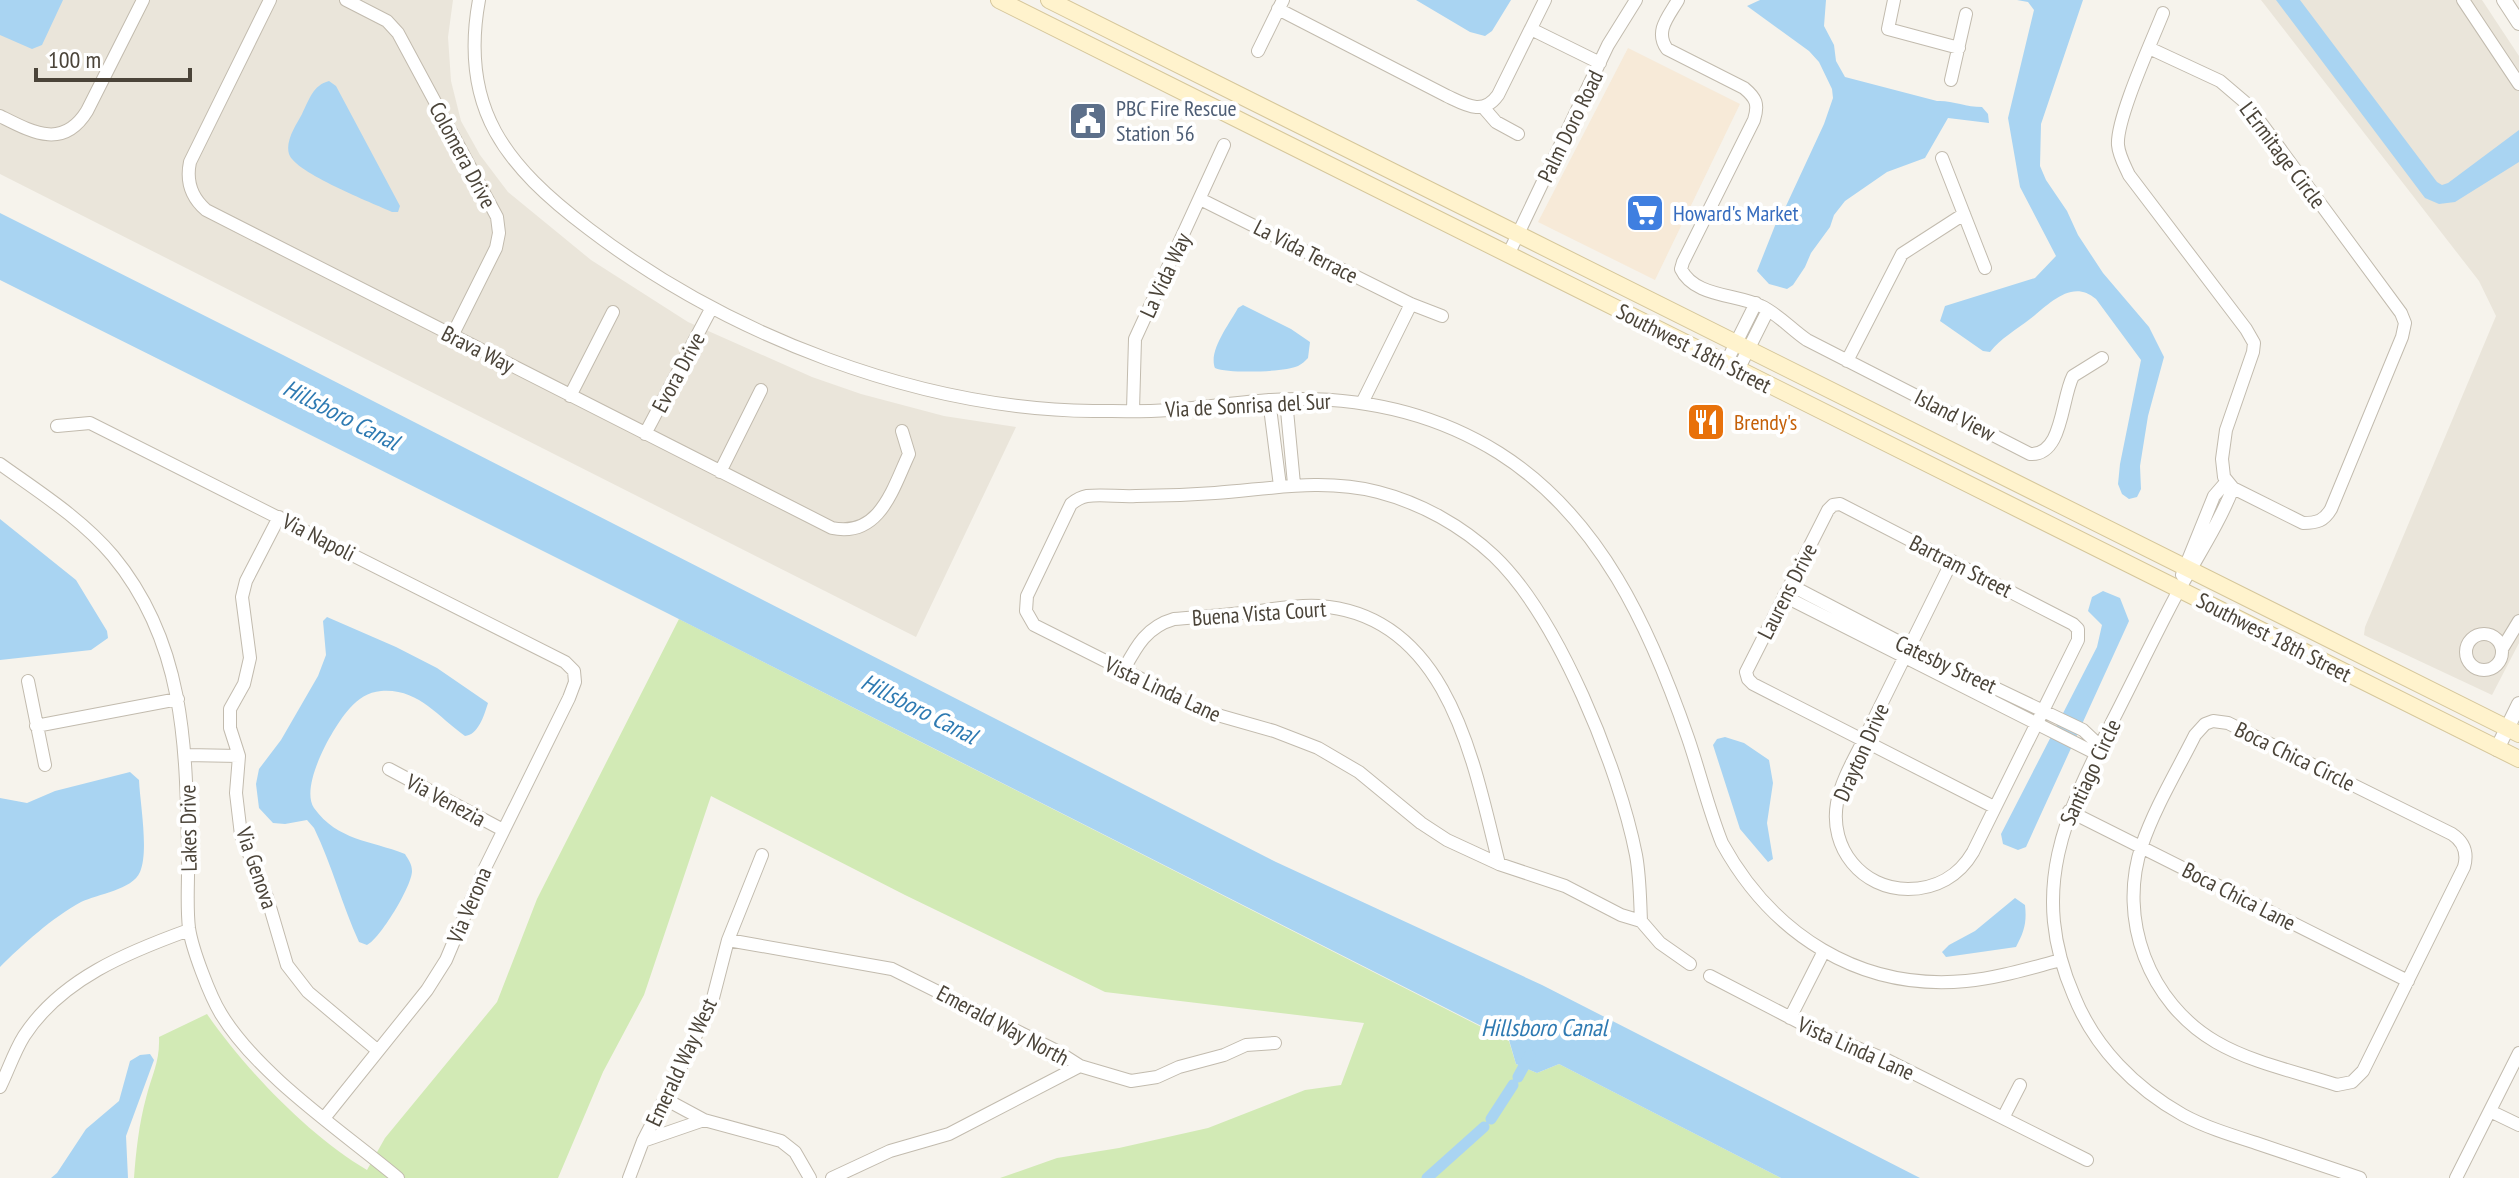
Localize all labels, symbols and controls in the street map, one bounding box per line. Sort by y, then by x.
scale bar [36,32,190,82]
text: 100 m [48,44,101,75]
street label: Palm Doro Road [1531,65,1609,187]
place label: PBC Fire Rescue Station 56 [1116,94,1237,147]
street label: L'Ermitage Circle [2234,96,2332,214]
street label: Colomera Drive [423,97,503,213]
public building icon: PBC Fire Rescue Station 56 [1067,100,1109,142]
supermarket icon: Howard's Market [1624,192,1666,234]
place label: Howard's Market [1673,199,1799,227]
street label: La Vida Terrace [1249,213,1363,289]
street label: La Vida Way [1133,227,1197,322]
street label: Southwest 18th Street [1612,297,1776,399]
street label: Brava Way [437,319,520,379]
street label: Evora Drive [645,327,711,417]
water label: Hillsboro Canal [278,372,407,458]
street label: Island View [1910,383,2000,447]
street label: Via de Sonrisa del Sur [1164,387,1331,423]
restaurant icon: Brendy's [1685,401,1727,443]
place label: Brendy's [1734,408,1797,436]
street label: Via Napoli [277,506,360,567]
street label: Bartram Street [1905,528,2017,604]
street label: Laurens Drive [1751,538,1823,644]
street label: Southwest 18th Street [2192,586,2356,688]
street label: Buena Vista Court [1191,594,1327,632]
street label: Catesby Street [1891,628,2001,700]
street label: Vista Linda Lane [1100,650,1225,728]
water label: Hillsboro Canal [856,666,985,752]
street label: Drayton Drive [1827,699,1895,805]
street label: Santiago Circle [2053,714,2127,830]
street label: Boca Chica Circle [2230,715,2360,797]
street label: Via Venezia [401,767,491,833]
street label: Lakes Drive [173,784,203,872]
street label: Via Genova [230,822,284,913]
street label: Boca Chica Lane [2178,856,2300,936]
street label: Via Verona [440,863,498,948]
street label: Emerald Way North [932,979,1074,1071]
street label: Emerald Way West [639,994,723,1130]
street label: Vista Linda Lane [1792,1009,1919,1086]
water label: Hillsboro Canal [1481,1012,1609,1043]

